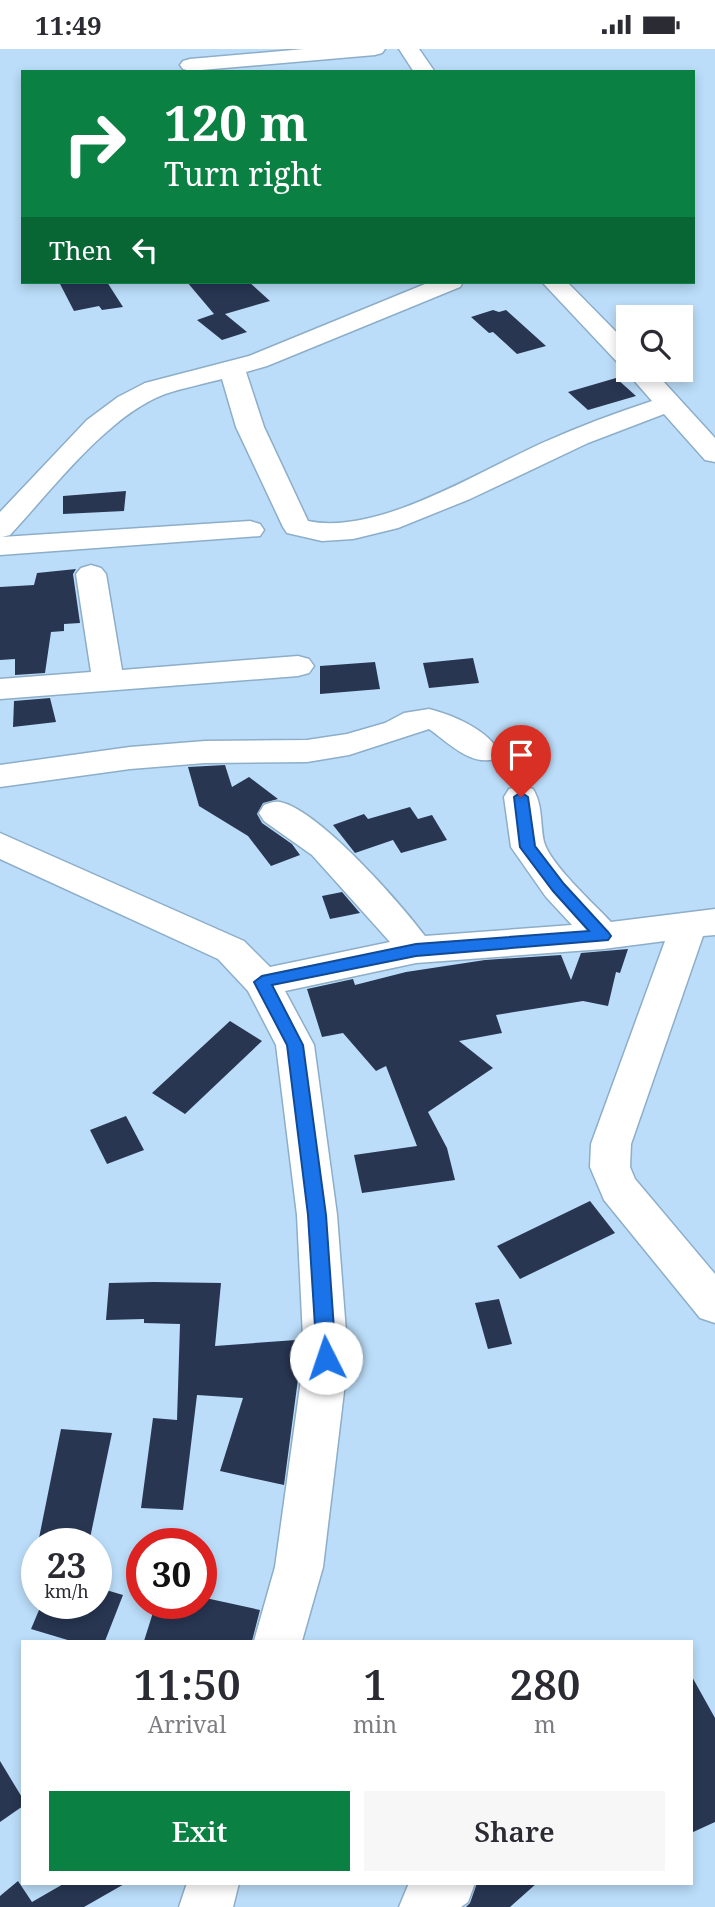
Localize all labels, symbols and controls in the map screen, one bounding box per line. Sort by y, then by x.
text: 11:49 [35,7,102,43]
text: 120 m [164,89,308,155]
icon: right [49,98,140,189]
text: Turn right [164,152,322,195]
icon: left [126,231,164,269]
text: Then [49,232,112,268]
map controls [616,305,693,382]
button: search [616,305,693,382]
pin [491,725,551,797]
icon: arrive [502,736,540,774]
position arrow [289,1321,363,1395]
speed limit sign: 30 [126,1528,217,1619]
text: 23 [47,1541,86,1588]
text: km/h [44,1579,89,1603]
text: 11:50 [134,1655,241,1712]
text: 1 [363,1655,387,1712]
text: 280 [510,1655,580,1712]
text: Arrival [148,1708,226,1740]
text: min [353,1708,397,1740]
text: m [534,1708,556,1740]
button: Exit [49,1791,350,1871]
button: Share [364,1791,665,1871]

